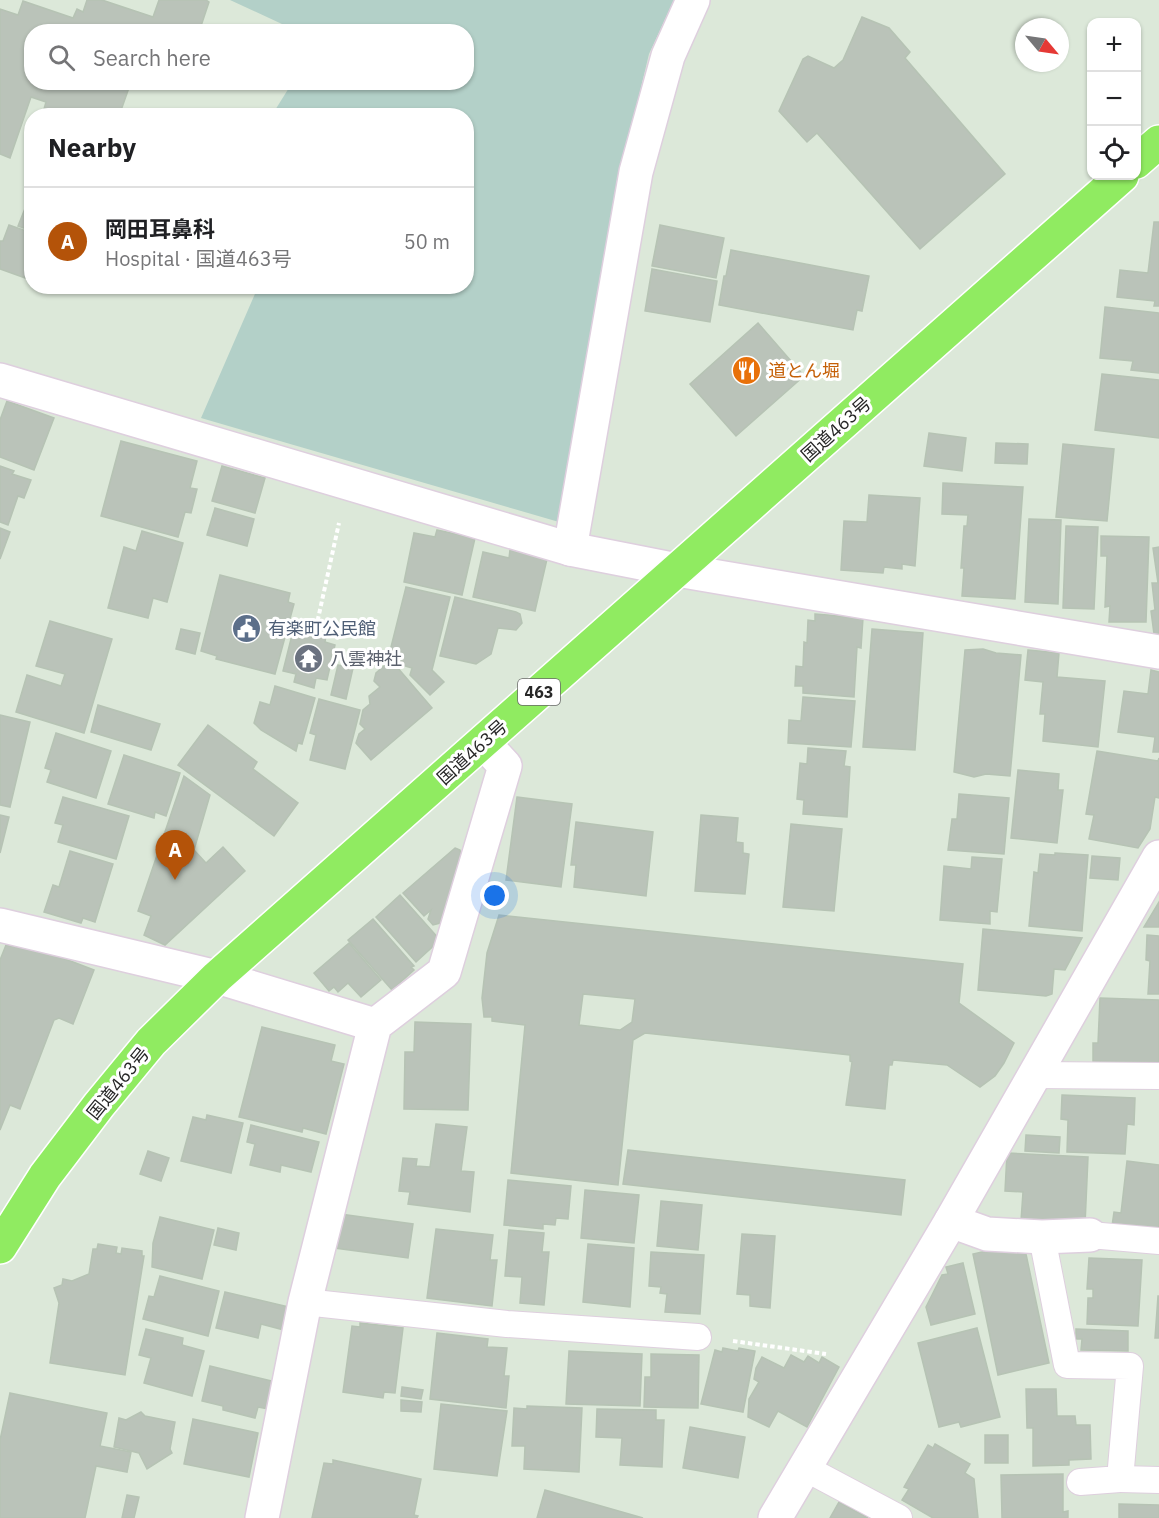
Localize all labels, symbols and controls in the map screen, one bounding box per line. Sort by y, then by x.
north arrow [1015,18,1069,72]
map controls [1087,18,1141,180]
button: + [1087,18,1141,72]
search box [24,24,474,90]
icon: search [45,41,78,74]
text: Search here [93,43,211,72]
button: − [1087,72,1141,126]
button: locate [1087,126,1141,180]
text: Nearby [48,130,136,164]
text: 岡田耳鼻科 [105,214,215,243]
text: A [61,228,74,255]
text: 50 m [404,228,450,255]
text: Hospital · 国道463号 [105,245,292,272]
restaurant icon: 道とん堀 [731,354,763,386]
place label: 道とん堀 [768,359,840,382]
street label: 国道463号 [796,392,876,466]
public building icon: 有楽町公民館 [231,612,263,644]
place label: 有楽町公民館 [268,617,376,640]
temple icon: 八雲神社 [293,642,325,674]
place label: 八雲神社 [330,647,402,670]
road number: 463 [518,679,560,705]
street label: 国道463号 [432,715,512,789]
pin: A [156,830,195,880]
your location [480,881,509,910]
street label: 国道463号 [82,1042,154,1124]

